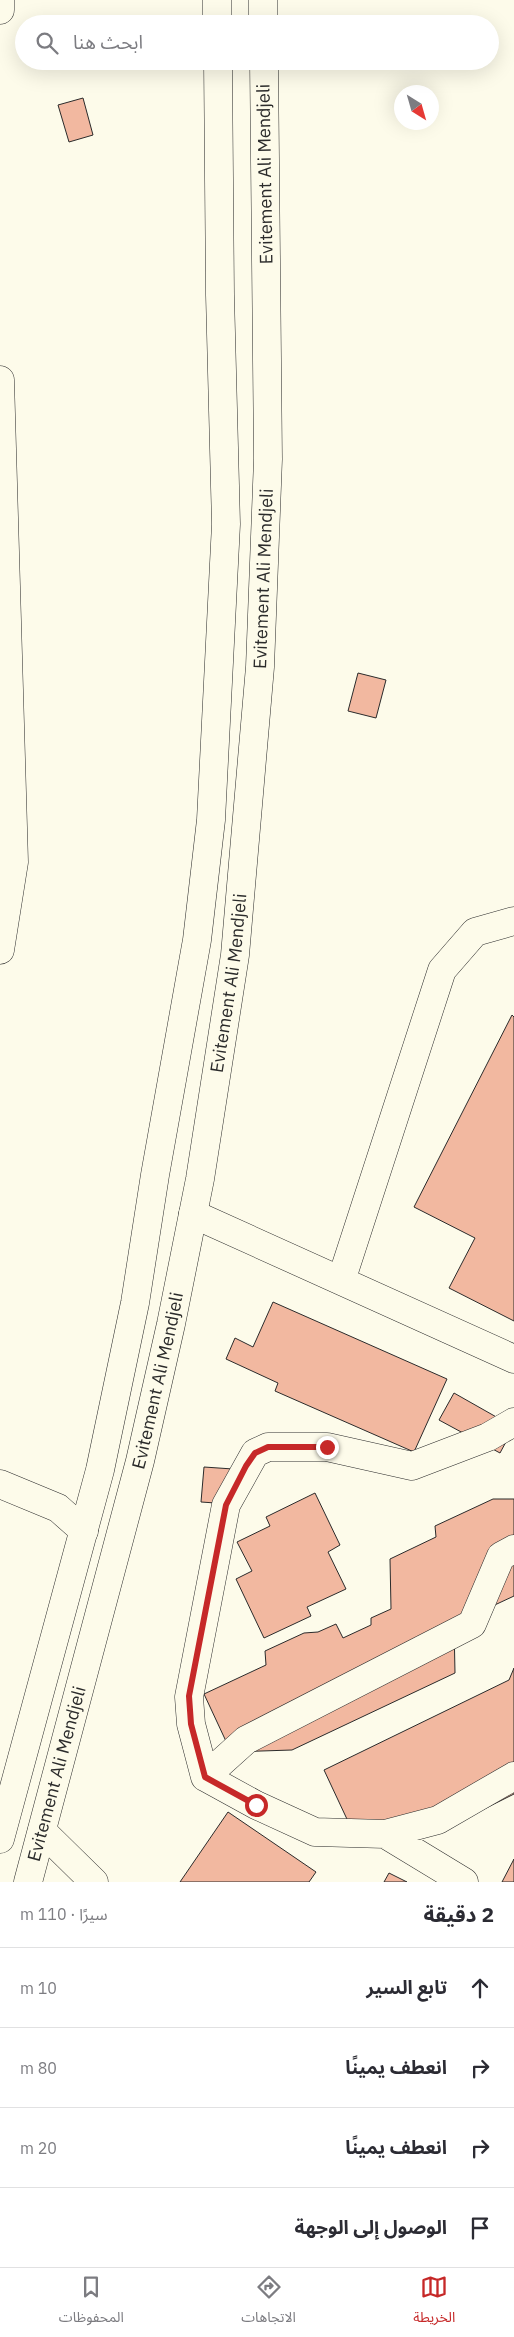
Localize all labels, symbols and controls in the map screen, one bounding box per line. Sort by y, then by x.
search box [15,15,499,70]
icon: search [33,29,61,57]
text: ابحث هنا [73,30,143,54]
street label: Evitement Ali Mendjeli [251,84,278,264]
north arrow [394,85,439,130]
street label: Evitement Ali Mendjeli [248,488,278,670]
street label: Evitement Ali Mendjeli [205,893,251,1074]
street label: Evitement Ali Mendjeli [126,1290,188,1472]
route end [316,1436,339,1459]
street label: Evitement Ali Mendjeli [22,1683,91,1864]
route start [245,1794,268,1817]
text: 2 دقيقة [424,1900,494,1928]
text: سيرًا · 110 m [20,1904,108,1924]
icon: ahead [466,1974,494,2002]
text: تابع السير [366,1975,447,1999]
text: 10 m [20,1978,57,1998]
icon: right [466,2054,494,2082]
text: انعطف يمينًا [345,2055,447,2079]
text: 80 m [20,2058,57,2078]
icon: right [466,2134,494,2162]
text: انعطف يمينًا [345,2135,447,2159]
text: 20 m [20,2138,57,2158]
icon: arrive [466,2214,494,2242]
text: الوصول إلى الوجهة [295,2215,447,2239]
tab: المحفوظات [59,2273,124,2332]
tab: الاتجاهات [241,2273,296,2332]
tab: الخريطة [413,2273,455,2332]

